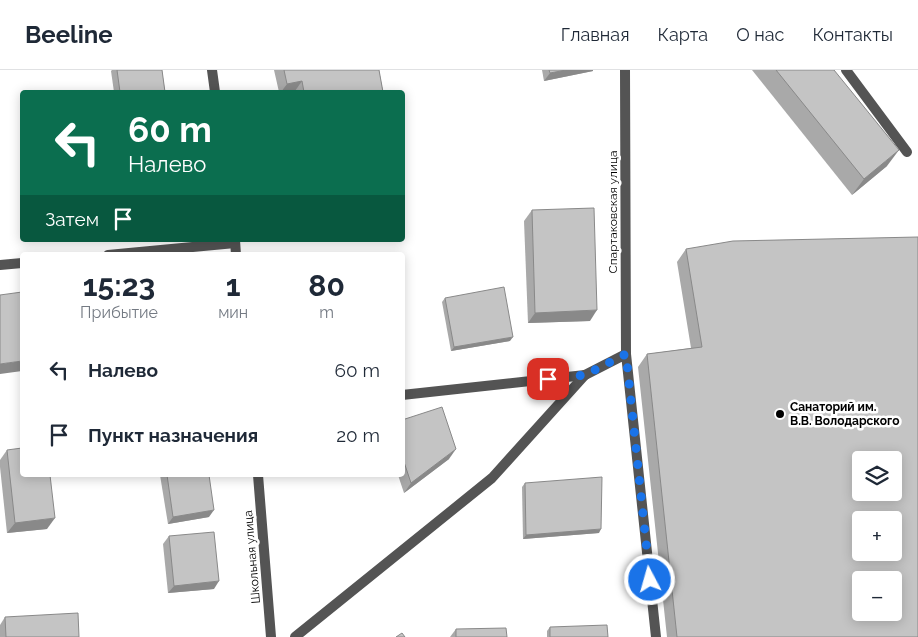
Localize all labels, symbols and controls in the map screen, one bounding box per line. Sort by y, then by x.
text: Beeline [25,20,113,49]
text: Главная [561,24,629,45]
text: Карта [657,24,708,45]
text: О нас [736,24,784,45]
text: Контакты [812,24,893,45]
text: 60 m [128,109,212,150]
icon: left [45,110,110,175]
text: Налево [128,151,206,177]
street label: Спартаковская улица [606,151,620,273]
icon: arrive [109,205,137,233]
text: Затем [45,208,99,230]
text: 15:23 [83,268,155,303]
text: 1 [226,268,241,303]
text: 80 [308,268,345,303]
text: Прибытие [80,303,158,322]
text: мин [218,303,248,322]
text: m [319,303,334,322]
icon: left [45,356,73,384]
pin [527,358,569,400]
text: Налево [88,359,158,381]
text: 60 m [335,359,380,381]
icon: arrive [534,365,562,393]
place label: Санаторий им. В.В. Володарского [790,400,899,428]
marker: Санаторий им. В.В. Володарского [774,408,786,420]
icon: arrive [45,421,73,449]
text: Пункт назначения [88,424,258,446]
text: 20 m [336,424,380,446]
map controls [852,451,902,621]
button: layers [852,451,902,501]
street label: Школьная улица [241,510,263,604]
button: + [852,511,902,561]
position arrow [623,553,675,605]
button: − [852,571,902,621]

